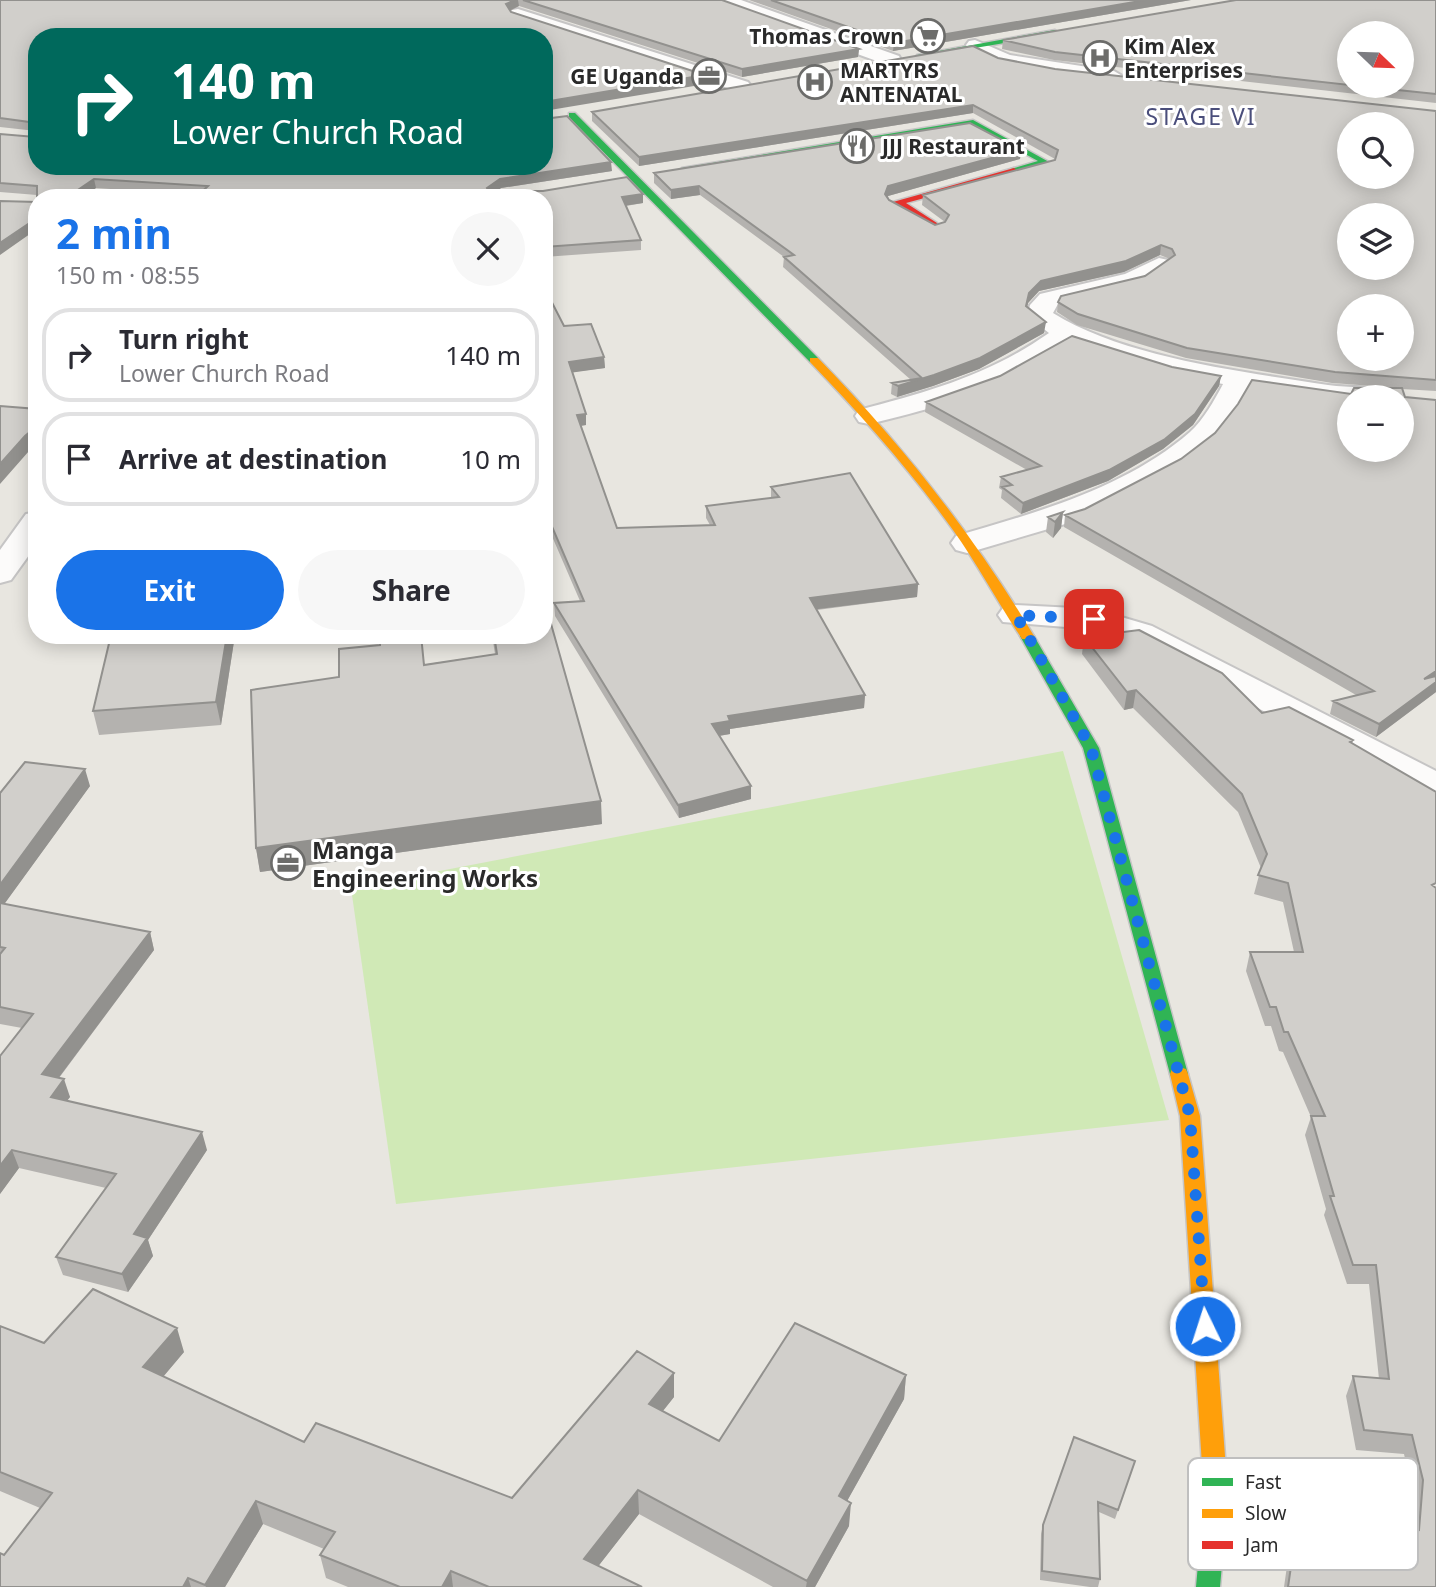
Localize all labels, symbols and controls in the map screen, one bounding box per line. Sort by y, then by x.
supermarket icon: Thomas Crown [909,17,947,55]
north arrow [1337,21,1414,98]
map controls [1337,21,1414,462]
place label: Thomas Crown [749,22,904,50]
place label: Kim Alex Enterprises [1124,32,1243,84]
hospital icon: Kim Alex Enterprises [1081,39,1119,77]
text: 140 m [171,47,316,113]
icon: right [56,56,147,147]
place label: MARTYRS ANTENATAL [840,56,963,108]
office icon: GE Uganda [690,57,728,95]
place label: GE Uganda [570,62,684,90]
hospital icon: MARTYRS ANTENATAL [796,63,834,101]
district label: STAGE VI [1145,100,1257,132]
text: Lower Church Road [171,110,464,153]
button: search [1337,112,1414,189]
restaurant icon: JJJ Restaurant [838,127,876,165]
place label: JJJ Restaurant [880,132,1025,160]
button: layers [1337,203,1414,280]
text: 2 min [56,204,172,261]
button: close [451,212,525,286]
text: 150 m · 08:55 [56,259,200,291]
button: + [1337,294,1414,371]
text: Turn right [119,321,249,357]
icon: right [60,336,98,374]
text: 140 m [445,337,521,373]
text: Lower Church Road [119,357,330,389]
button: − [1337,385,1414,462]
icon: arrive [60,440,98,478]
text: Arrive at destination [119,441,388,477]
text: 10 m [460,441,521,477]
button: Exit [56,550,284,630]
button: Share [298,550,525,630]
pin [1064,589,1124,649]
icon: arrive [1075,600,1113,638]
place label: Manga Engineering Works [312,833,538,894]
office icon: Manga Engineering Works [269,844,307,882]
position arrow [1168,1289,1242,1363]
legend [1188,1458,1418,1570]
text: Fast [1245,1469,1282,1495]
text: Slow [1245,1500,1286,1526]
text: Jam [1243,1532,1279,1558]

